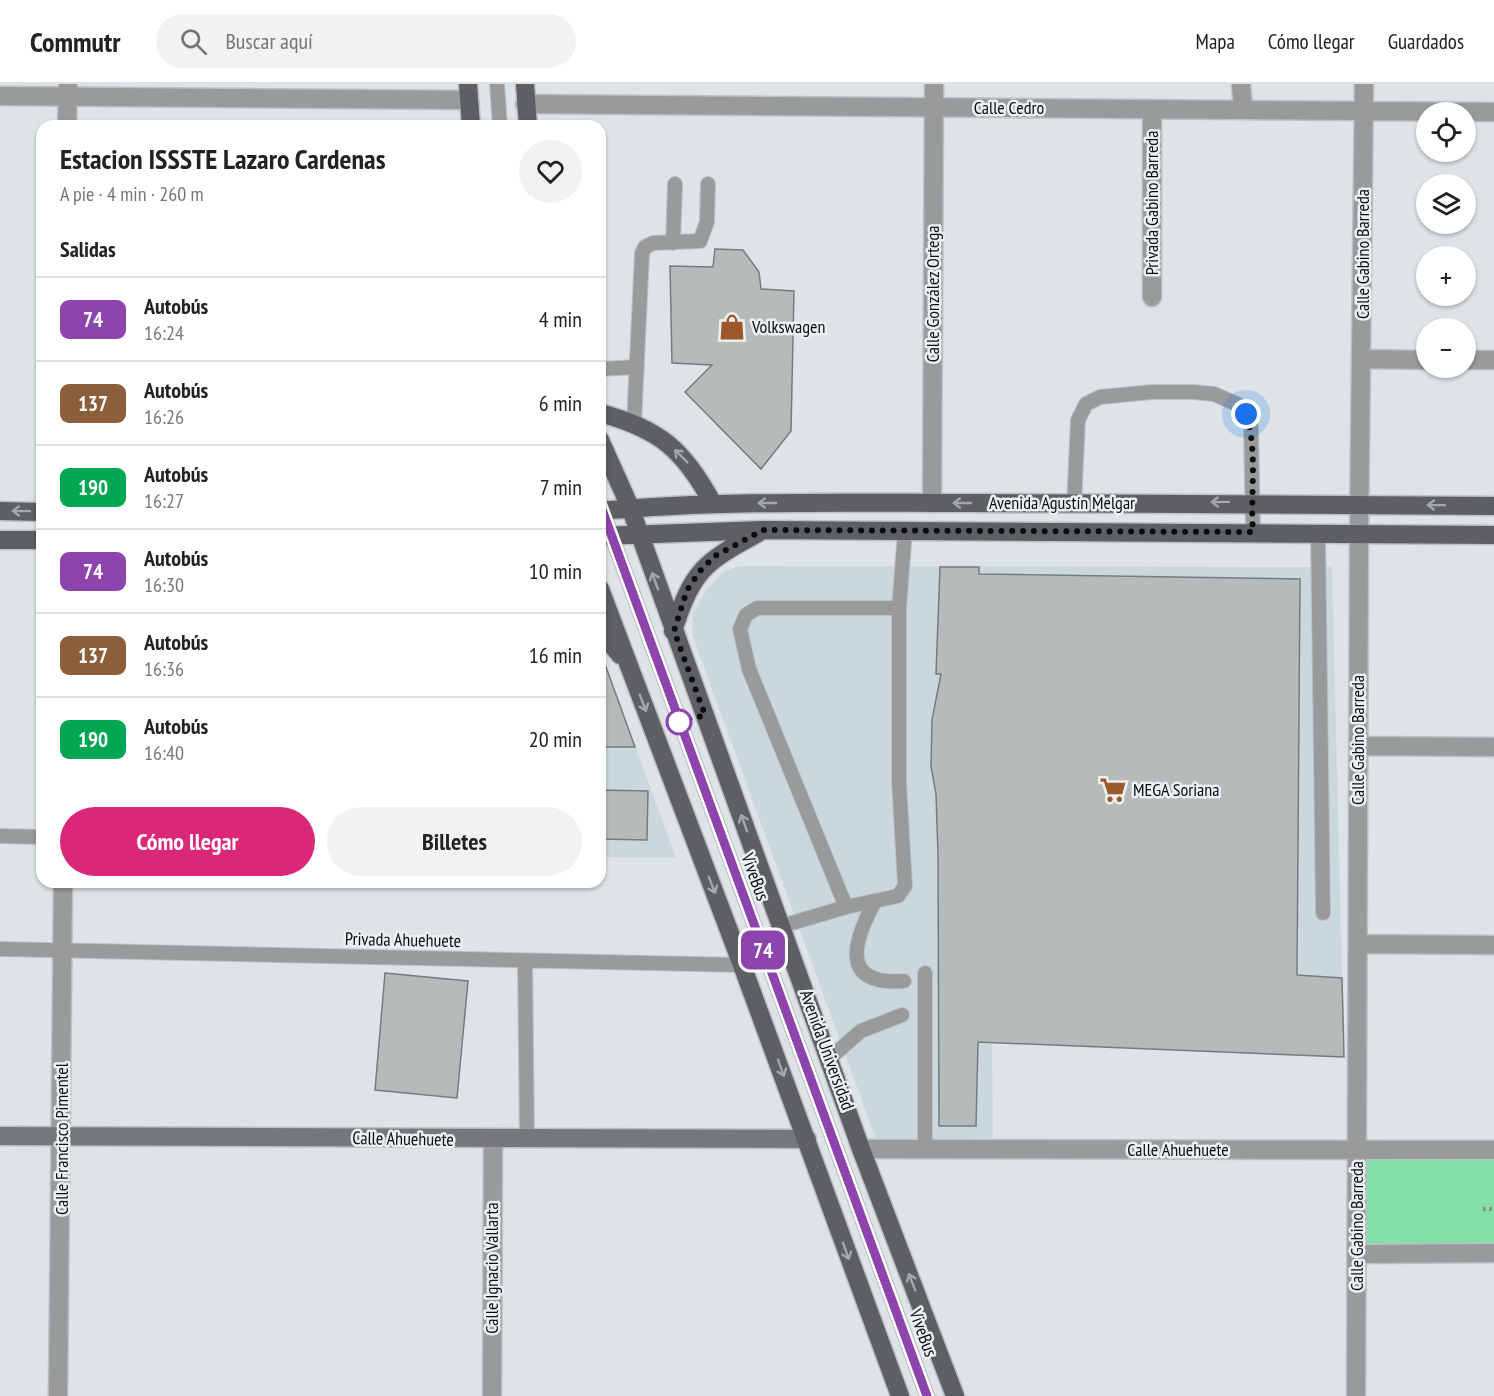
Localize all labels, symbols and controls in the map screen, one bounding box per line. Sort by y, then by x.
search box [156,14,576,68]
text: Commutr [30,23,120,60]
icon: search [177,25,210,58]
text: Buscar aquí [225,27,313,55]
text: Mapa [1196,28,1235,55]
text: Cómo llegar [1268,28,1355,55]
text: Guardados [1388,28,1464,55]
street label: Calle Cedro [974,96,1044,119]
map controls [1416,102,1476,378]
button: locate [1416,102,1476,162]
street label: Privada Gabino Barreda [1140,131,1163,275]
text: Estacion ISSSTE Lazaro Cardenas [60,140,385,177]
button: heart [519,140,582,203]
button: layers [1416,174,1476,234]
text: A pie · 4 min · 260 m [60,181,203,207]
street label: Calle Gabino Barreda [1351,189,1374,319]
street label: Calle González Ortega [921,226,944,362]
text: Salidas [60,235,116,263]
button: + [1416,246,1476,306]
text: Autobús [144,292,208,320]
text: 4 min [539,305,582,333]
text: 74 [83,306,103,333]
shop icon: Volkswagen [717,312,747,342]
place label: Volkswagen [751,315,825,338]
button: − [1416,318,1476,378]
text: 16:24 [144,320,184,346]
text: Autobús [144,376,208,404]
text: 6 min [539,389,582,417]
text: 137 [78,390,108,417]
your location [1231,399,1261,429]
text: 16:26 [144,404,184,430]
one-way arrow [674,448,689,463]
text: Autobús [144,460,208,488]
text: 7 min [540,473,582,501]
text: 190 [78,474,108,501]
text: 16:27 [144,488,184,514]
street label: Avenida Agustín Melgar [989,491,1135,514]
one-way arrow [1210,496,1230,508]
one-way arrow [757,497,777,509]
one-way arrow [952,497,972,509]
one-way arrow [1426,499,1446,511]
one-way arrow [12,505,31,517]
text: Autobús [144,544,208,572]
text: 10 min [529,557,582,585]
text: 74 [83,558,103,585]
text: 16:30 [144,572,184,598]
one-way arrow [649,572,660,591]
text: Autobús [144,628,208,656]
text: 16 min [529,641,582,669]
text: 137 [78,642,108,669]
text: 16:36 [144,656,184,682]
street label: Calle Gabino Barreda [1346,675,1369,805]
one-way arrow [638,693,649,711]
unlabelled marker [666,709,692,735]
text: Autobús [144,712,208,740]
text: 20 min [529,725,582,753]
text: 190 [78,726,108,753]
text: 16:40 [144,740,184,766]
supermarket icon: MEGA Soriana [1098,775,1128,805]
place label: MEGA Soriana [1133,778,1219,801]
button: Cómo llegar [60,807,315,876]
button: Billetes [327,807,582,876]
one-way arrow [738,814,749,833]
street label: ViveBus [736,849,775,904]
one-way arrow [707,875,718,894]
street label: Privada Ahuehuete [345,927,461,952]
line badge: 74 [736,930,790,970]
text: 74 [753,937,773,964]
street label: Avenida Universidad [795,987,860,1113]
one-way arrow [776,1058,787,1077]
street label: Calle Francisco Pimentel [50,1062,73,1215]
street label: Calle Ahuehuete [352,1126,454,1151]
street label: Calle Ahuehuete [1127,1138,1229,1161]
street label: Calle Gabino Barreda [1345,1161,1368,1291]
street label: Calle Ignacio Vallarta [480,1202,503,1334]
one-way arrow [841,1242,852,1260]
one-way arrow [906,1274,917,1292]
street label: ViveBus [904,1305,943,1360]

